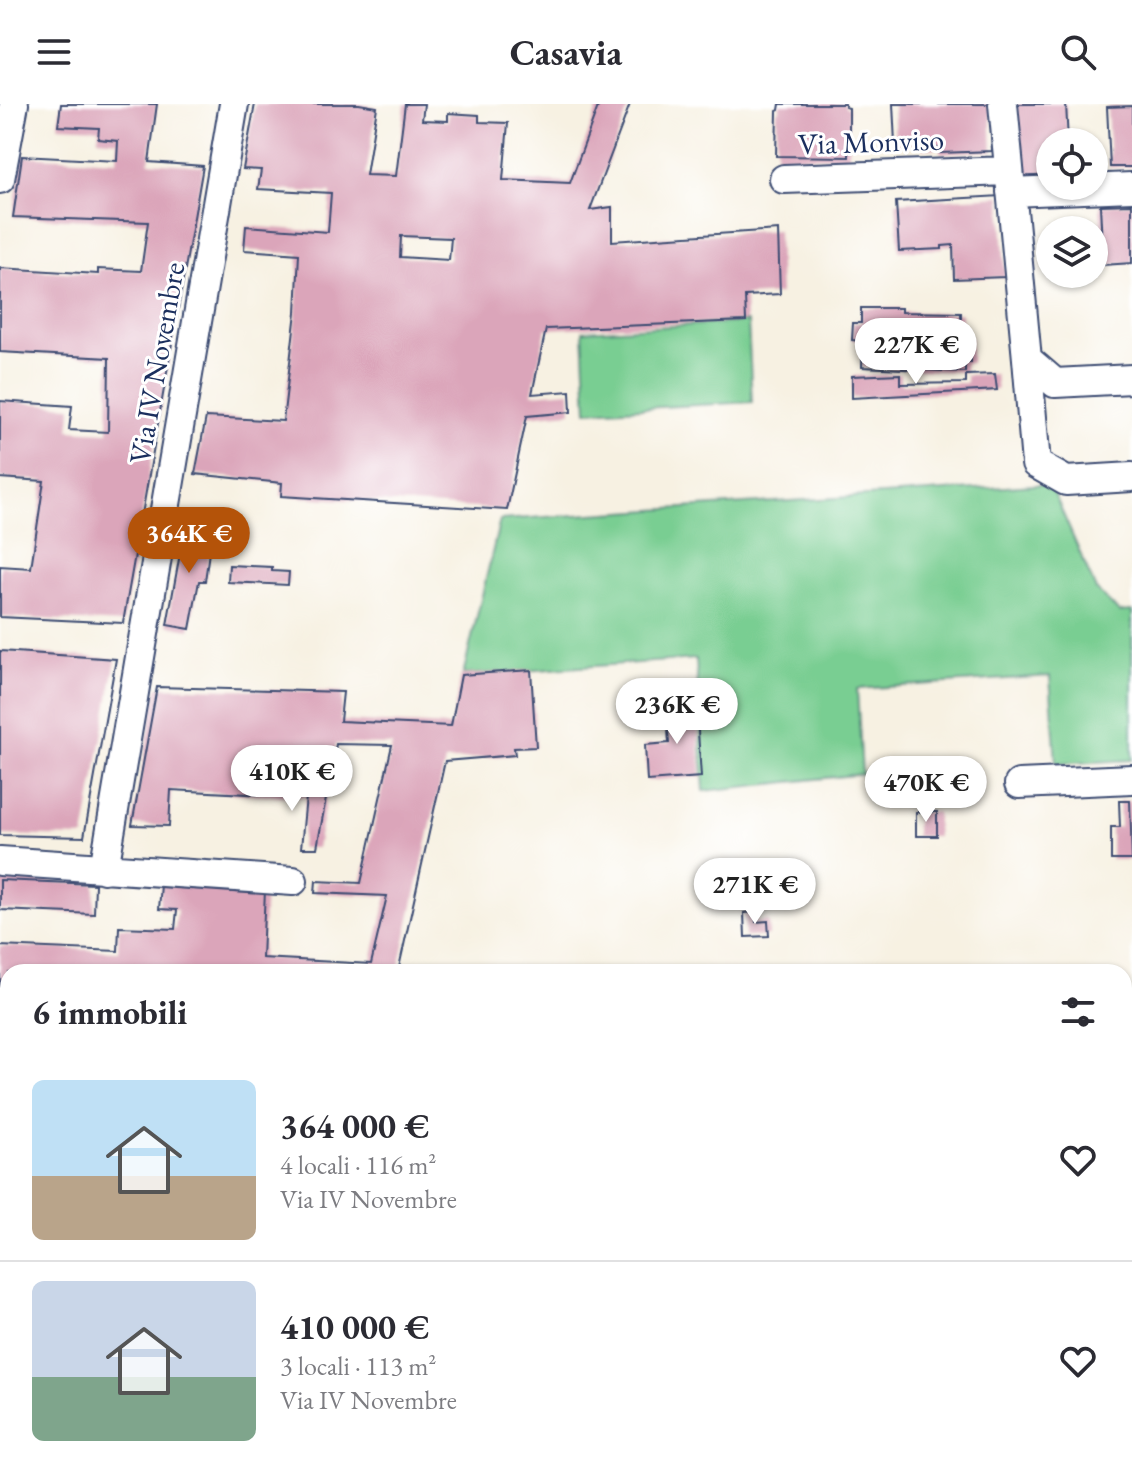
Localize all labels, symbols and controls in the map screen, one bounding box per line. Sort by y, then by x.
text: Casavia [510,29,622,76]
icon: menu [32,30,76,74]
icon: search [1056,30,1100,74]
street label: Via Monviso [797,119,945,164]
map controls [1036,128,1108,288]
button: locate [1036,128,1108,200]
button: layers [1036,216,1108,288]
street label: Via IV Novembre [120,259,193,467]
pin: 227K € [851,318,981,386]
text: 227K € [873,327,959,361]
pin: 364K € [124,507,254,575]
text: 364K € [146,516,232,550]
pin: 236K € [612,678,742,746]
text: 236K € [634,687,720,721]
pin: 410K € [227,745,357,813]
text: 410K € [249,754,335,788]
pin: 470K € [861,756,991,824]
text: 470K € [883,765,969,799]
pin: 271K € [690,858,820,926]
text: 271K € [712,867,798,901]
text: 6 immobili [32,990,187,1034]
icon: filters [1056,990,1100,1034]
text: 364 000 € [280,1104,429,1148]
icon: home [96,1112,192,1208]
icon: heart [1056,1138,1100,1182]
text: 4 locali · 116 m² [280,1148,436,1182]
text: Via IV Novembre [280,1182,457,1216]
text: 410 000 € [280,1305,429,1349]
icon: home [96,1313,192,1409]
icon: heart [1056,1339,1100,1383]
text: 3 locali · 113 m² [280,1349,436,1383]
text: Via IV Novembre [280,1383,457,1417]

